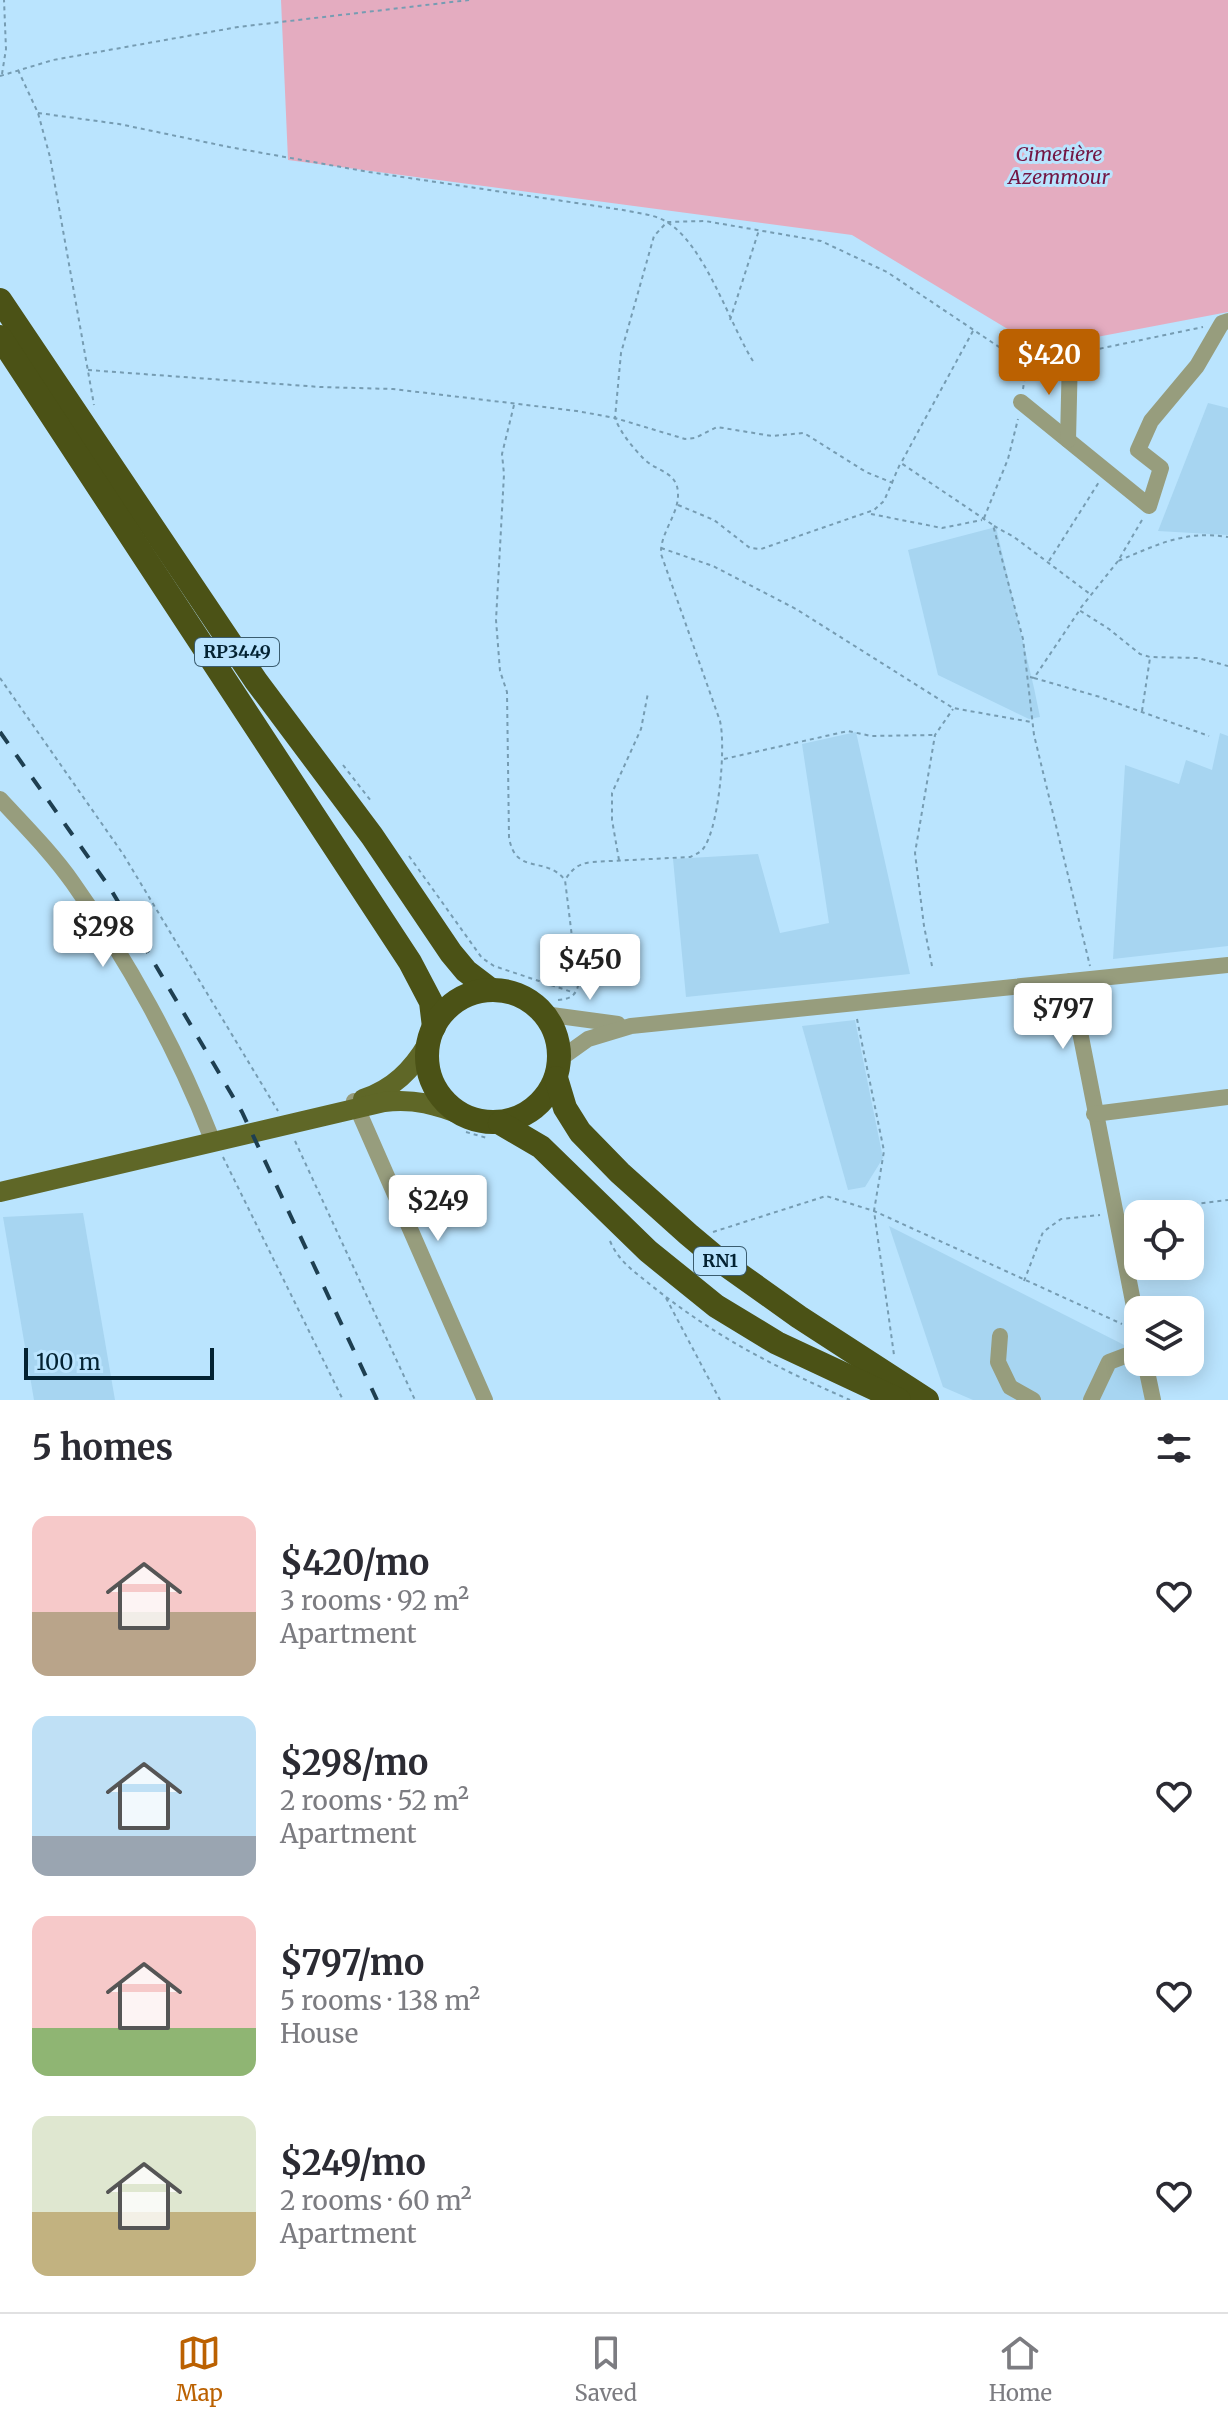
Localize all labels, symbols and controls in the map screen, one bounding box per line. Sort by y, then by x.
park label: Cimetière Azemmour [1006,141,1111,189]
pin: $420 [1002,329,1096,397]
text: $420 [1017,338,1081,371]
road number: RP3449 [195,638,279,666]
pin: $298 [56,901,150,969]
text: $298 [71,910,135,943]
pin: $450 [543,934,637,1002]
text: $450 [558,943,622,976]
pin: $797 [1016,983,1110,1051]
text: $797 [1032,992,1094,1025]
pin: $249 [391,1175,485,1243]
text: $249 [407,1184,469,1217]
map controls [1124,1200,1204,1376]
button: locate [1124,1200,1204,1280]
road number: RN1 [694,1247,746,1275]
button: layers [1124,1296,1204,1376]
scale bar [24,1344,214,1380]
text: 100 m [36,1348,101,1376]
icon: filters [1152,1426,1196,1470]
text: 5 homes [32,1427,173,1469]
text: $420/mo [280,1542,429,1584]
icon: home [96,1548,192,1644]
icon: heart [1152,1574,1196,1618]
text: 3 rooms · 92 m² [280,1584,469,1617]
text: Apartment [280,1617,417,1650]
text: $298/mo [280,1742,428,1784]
icon: home [96,1748,192,1844]
icon: heart [1152,1774,1196,1818]
text: 2 rooms · 52 m² [280,1784,469,1817]
text: Apartment [280,1817,417,1850]
text: $797/mo [280,1942,424,1984]
icon: home [96,1948,192,2044]
icon: heart [1152,1974,1196,2018]
text: 5 rooms · 138 m² [280,1984,480,2017]
text: House [280,2017,358,2050]
text: $249/mo [280,2142,426,2184]
icon: home [96,2148,192,2244]
icon: heart [1152,2174,1196,2218]
text: 2 rooms · 60 m² [280,2184,472,2217]
text: Apartment [280,2217,417,2250]
tab: Map [176,2331,223,2407]
tab: Saved [575,2331,637,2407]
tab: Home [989,2331,1052,2407]

